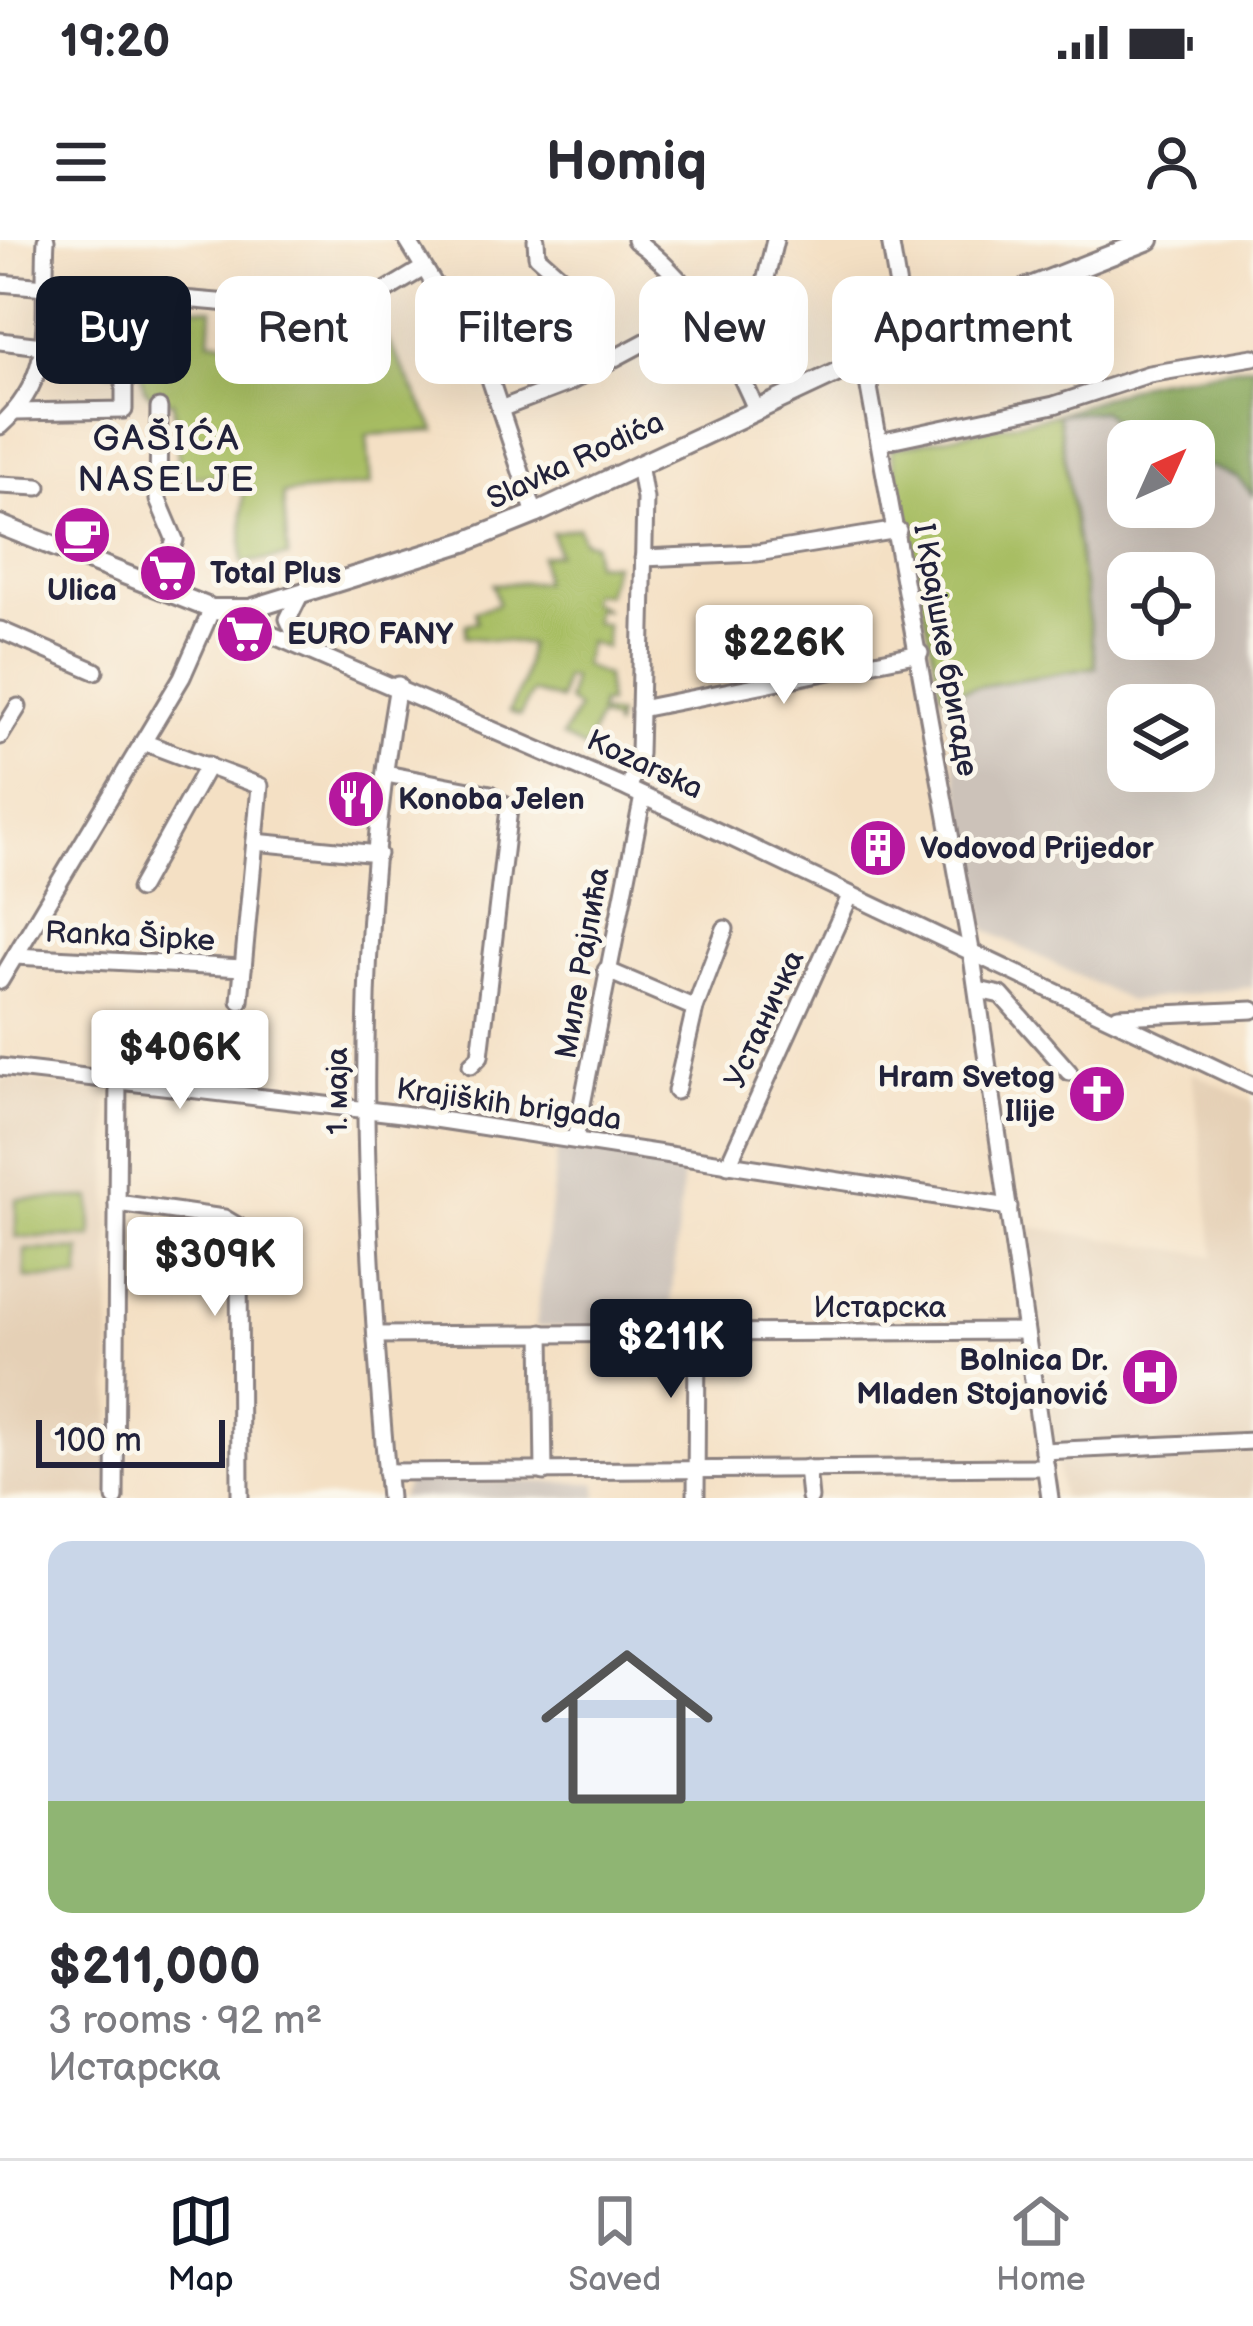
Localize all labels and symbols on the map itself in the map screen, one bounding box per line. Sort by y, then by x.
street label: Slavka Rodića [481,404,670,518]
district label: GAŠIĆA NASELJE [77,417,257,502]
north arrow [1107,420,1215,528]
cafe icon: Ulica [51,504,113,566]
street label: I Крајшке бригаде [905,521,985,779]
supermarket icon: Total Plus [137,542,199,604]
place label: Total Plus [210,556,341,592]
place label: Ulica [47,573,117,609]
supermarket icon: EURO FANY [214,603,276,665]
pin: $226K [700,605,868,707]
place label: EURO FANY [287,617,454,653]
street label: Kozarska [581,722,708,807]
restaurant icon: Konoba Jelen [325,768,387,830]
place label: Konoba Jelen [398,782,585,818]
building icon: Vodovod Prijedor [847,817,909,879]
place label: Vodovod Prijedor [920,831,1155,867]
street label: Миле Рајлића [548,864,618,1062]
street label: Ranka Šipke [44,915,216,959]
street label: Устаничка [717,945,813,1094]
pin: $406K [96,1010,264,1112]
street label: 1. маја [320,1047,356,1135]
place label: Hram Svetog Ilije [878,1060,1055,1130]
church icon: Hram Svetog Ilije [1066,1063,1128,1125]
street label: Krajiških brigada [394,1071,624,1139]
pin: $309K [131,1217,299,1319]
street label: Истарска [814,1290,947,1326]
pin: $211K [587,1299,755,1401]
place label: Bolnica Dr. Mladen Stojanović [856,1343,1108,1413]
hospital icon: Bolnica Dr. Mladen Stojanović [1119,1346,1181,1408]
scale bar [36,1414,225,1467]

